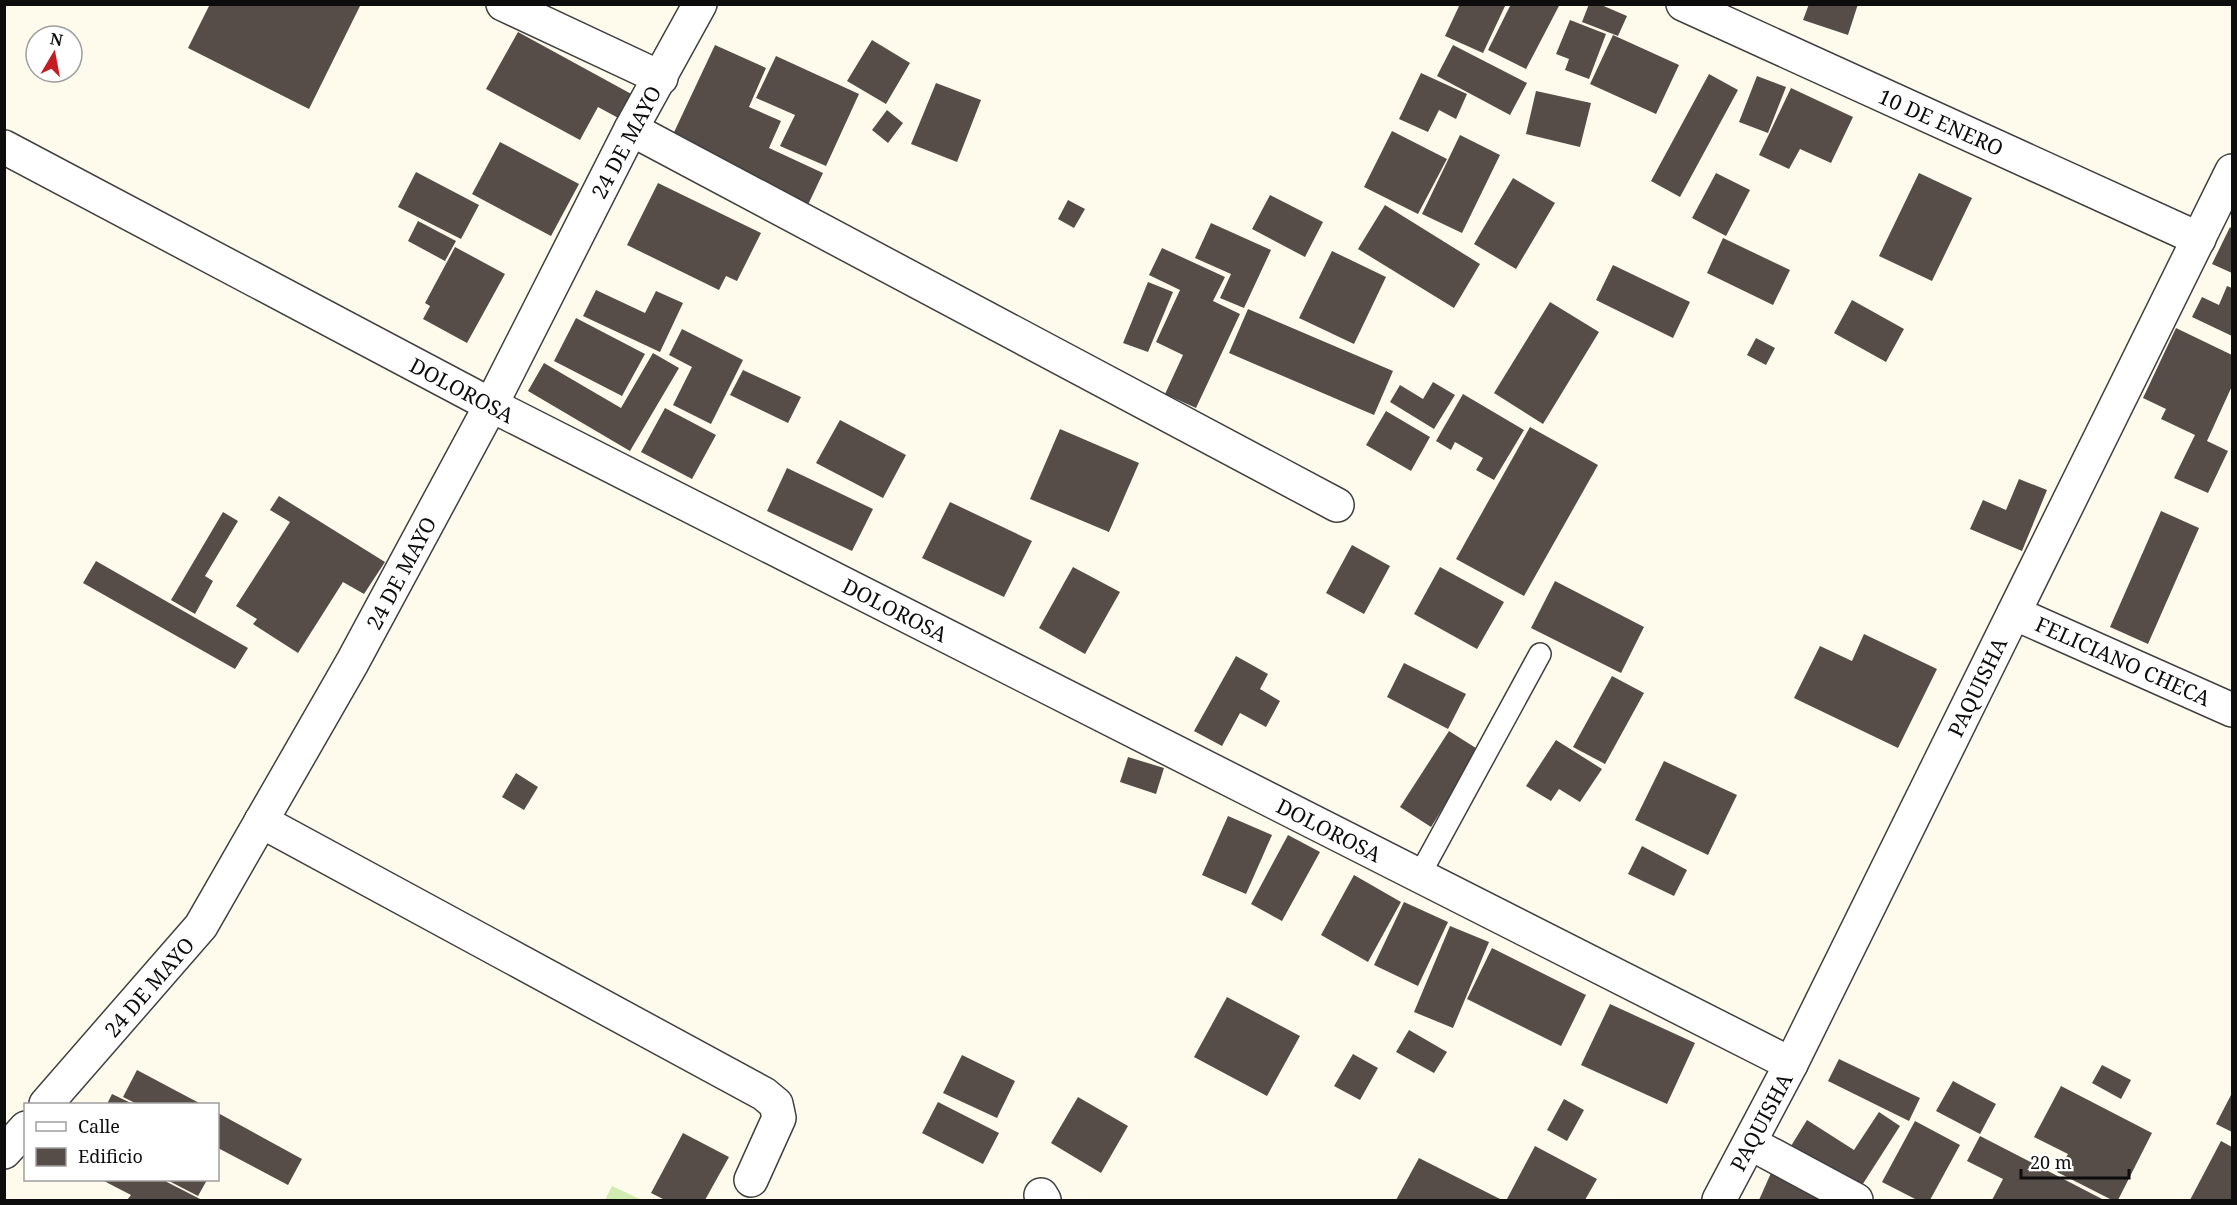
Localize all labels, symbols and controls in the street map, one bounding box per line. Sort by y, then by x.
north arrow [24,24,84,84]
text: N [48,27,65,51]
street label: 24 DE MAYO [585,81,667,203]
street label: 10 DE ENERO [1874,82,2008,162]
street label: DOLOROSA [405,351,519,429]
street label: 24 DE MAYO [360,512,442,634]
street label: DOLOROSA [838,572,952,648]
street label: FELICIANO CHECA [2031,610,2215,712]
street label: PAQUISHA [1941,632,2013,741]
street label: DOLOROSA [1272,792,1386,868]
street label: 24 DE MAYO [98,931,200,1043]
street label: PAQUISHA [1723,1068,1799,1176]
legend [24,1103,219,1181]
text: Calle [78,1114,120,1138]
scale bar [2021,1142,2129,1180]
text: Edificio [78,1144,143,1168]
text: 20 m [2030,1150,2072,1174]

